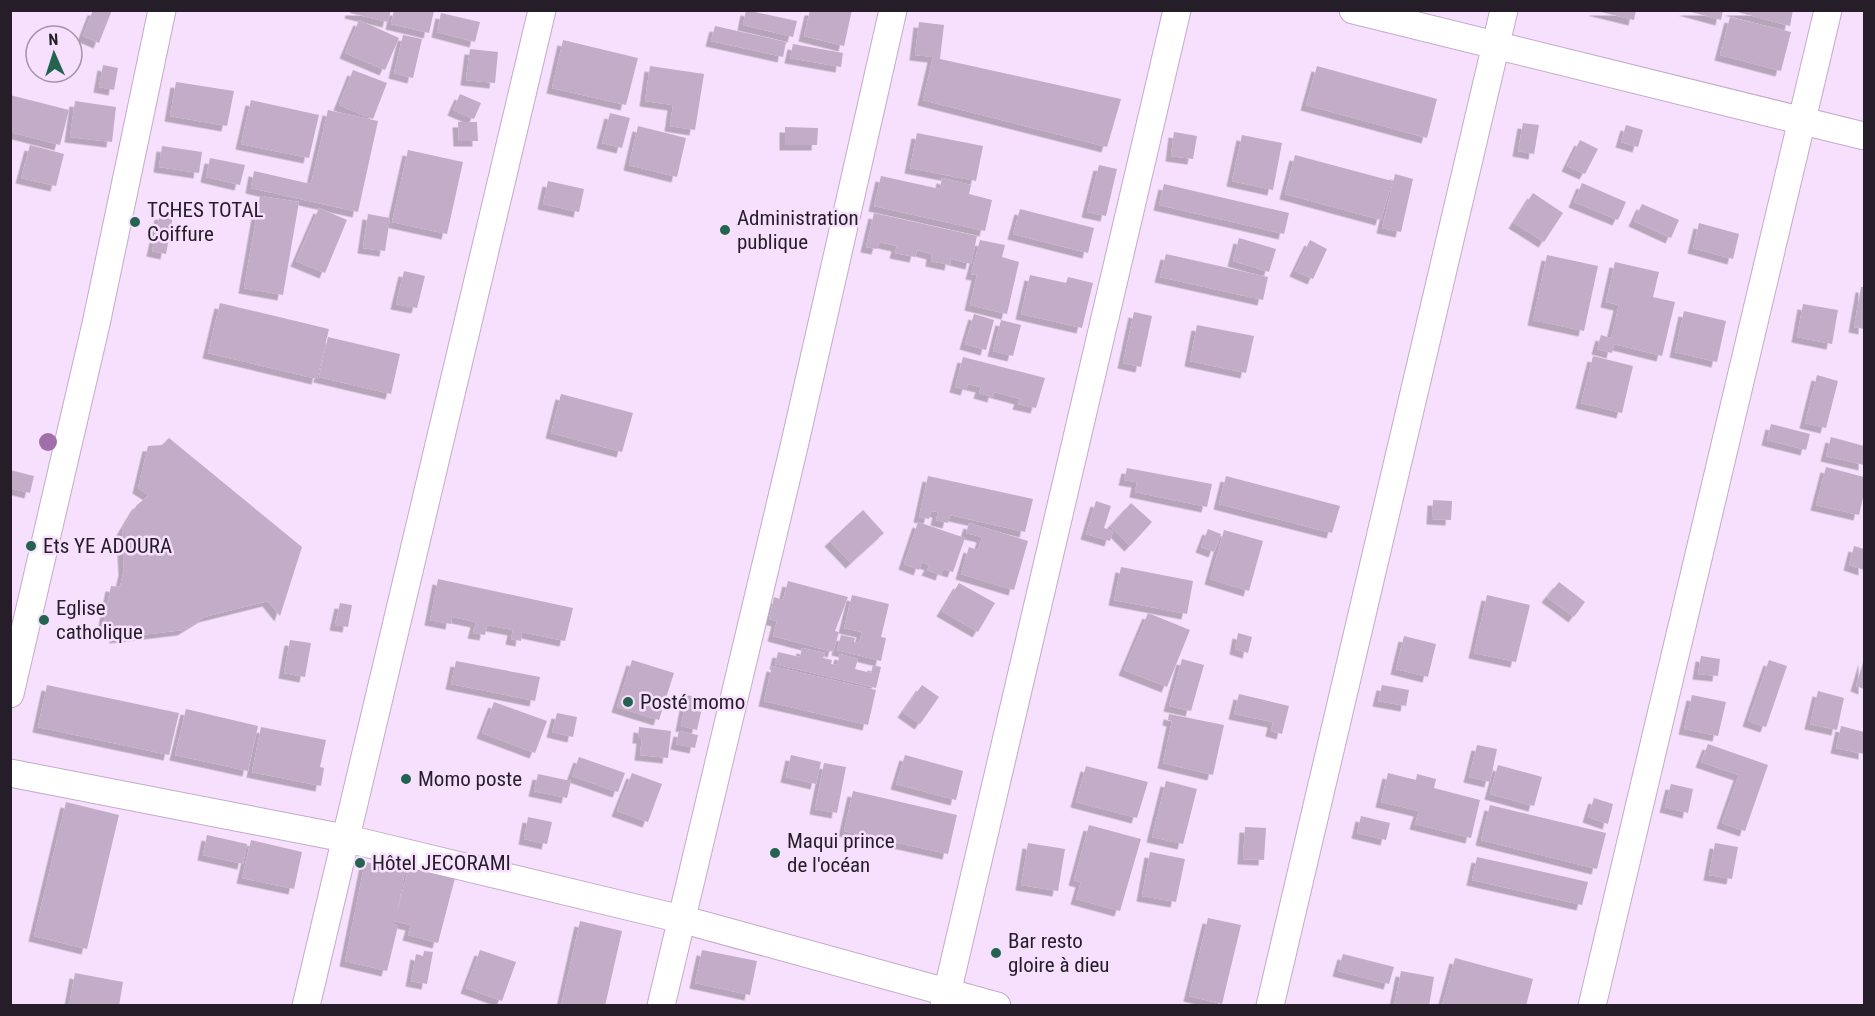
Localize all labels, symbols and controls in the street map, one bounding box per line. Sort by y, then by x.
north arrow [24,24,84,84]
text: N [48,30,59,49]
place label: TCHES TOTAL Coiffure [147,198,264,246]
place label: Administration publique [737,206,859,254]
marker: TCHES TOTAL Coiffure [128,215,142,229]
marker: Administration publique [718,223,732,237]
place label: Ets YE ADOURA [43,534,172,558]
marker: Ets YE ADOURA [24,539,38,553]
place label: Eglise catholique [56,596,143,644]
marker: Eglise catholique [37,613,51,627]
place label: Posté momo [640,690,745,714]
marker: Posté momo [621,695,635,709]
place label: Momo poste [418,767,522,791]
marker: Momo poste [399,772,413,786]
place label: Maqui prince de l'océan [787,829,895,877]
marker: Maqui prince de l'océan [768,846,782,860]
place label: Hôtel JECORAMI [372,851,511,875]
marker: Hôtel JECORAMI [353,856,367,870]
place label: Bar resto gloire à dieu [1008,929,1110,977]
marker: Bar resto gloire à dieu [989,946,1003,960]

